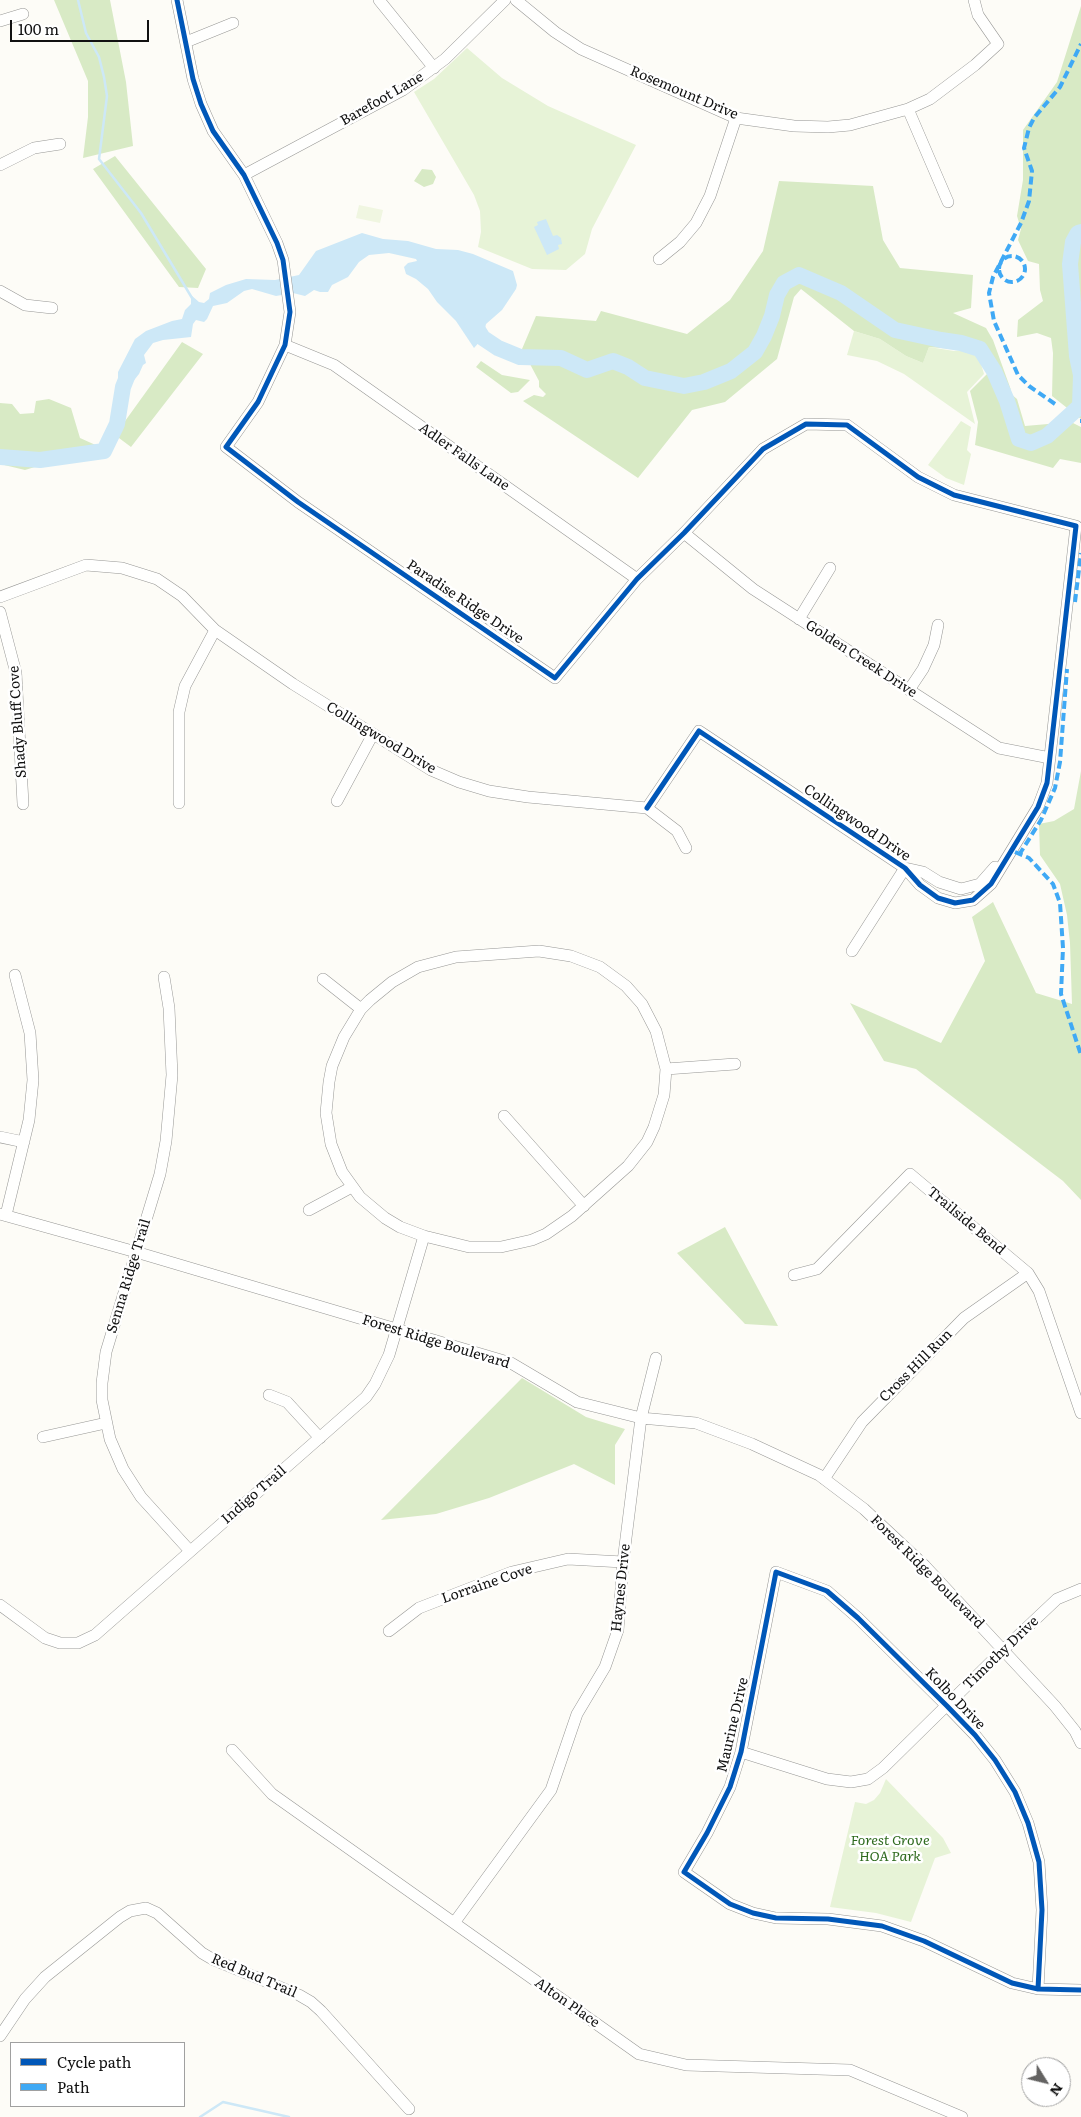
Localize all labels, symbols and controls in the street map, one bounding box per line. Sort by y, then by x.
scale bar [12,10,151,42]
text: 100 m [18,17,59,40]
street label: Rosemount Drive [627,63,741,123]
street label: Barefoot Lane [337,68,427,130]
street label: Adler Falls Lane [415,420,513,494]
street label: Paradise Ridge Drive [403,557,527,647]
street label: Golden Creek Drive [802,617,920,701]
street label: Shady Bluff Cove [6,665,30,779]
street label: Collingwood Drive [323,699,439,777]
street label: Collingwood Drive [800,781,914,865]
street label: Trailside Bend [923,1183,1009,1259]
street label: Senna Ridge Trail [104,1217,154,1335]
street label: Forest Ridge Boulevard [360,1312,512,1372]
street label: Cross Hill Run [876,1326,956,1406]
street label: Indigo Trail [218,1462,290,1528]
street label: Forest Ridge Boulevard [867,1512,987,1632]
street label: Haynes Drive [608,1543,634,1633]
street label: Lorraine Cove [440,1561,534,1607]
street label: Timothy Drive [960,1613,1042,1693]
street label: Kolbo Drive [921,1665,989,1733]
street label: Maurine Drive [714,1676,752,1774]
park label: Forest Grove HOA Park [850,1833,930,1865]
street label: Red Bud Trail [209,1950,299,2002]
street label: Alton Place [531,1975,603,2031]
legend [10,2042,185,2107]
text: Cycle path [57,2050,131,2073]
north arrow [1021,2057,1071,2107]
text: Path [57,2075,90,2098]
text: N [1046,2080,1069,2101]

